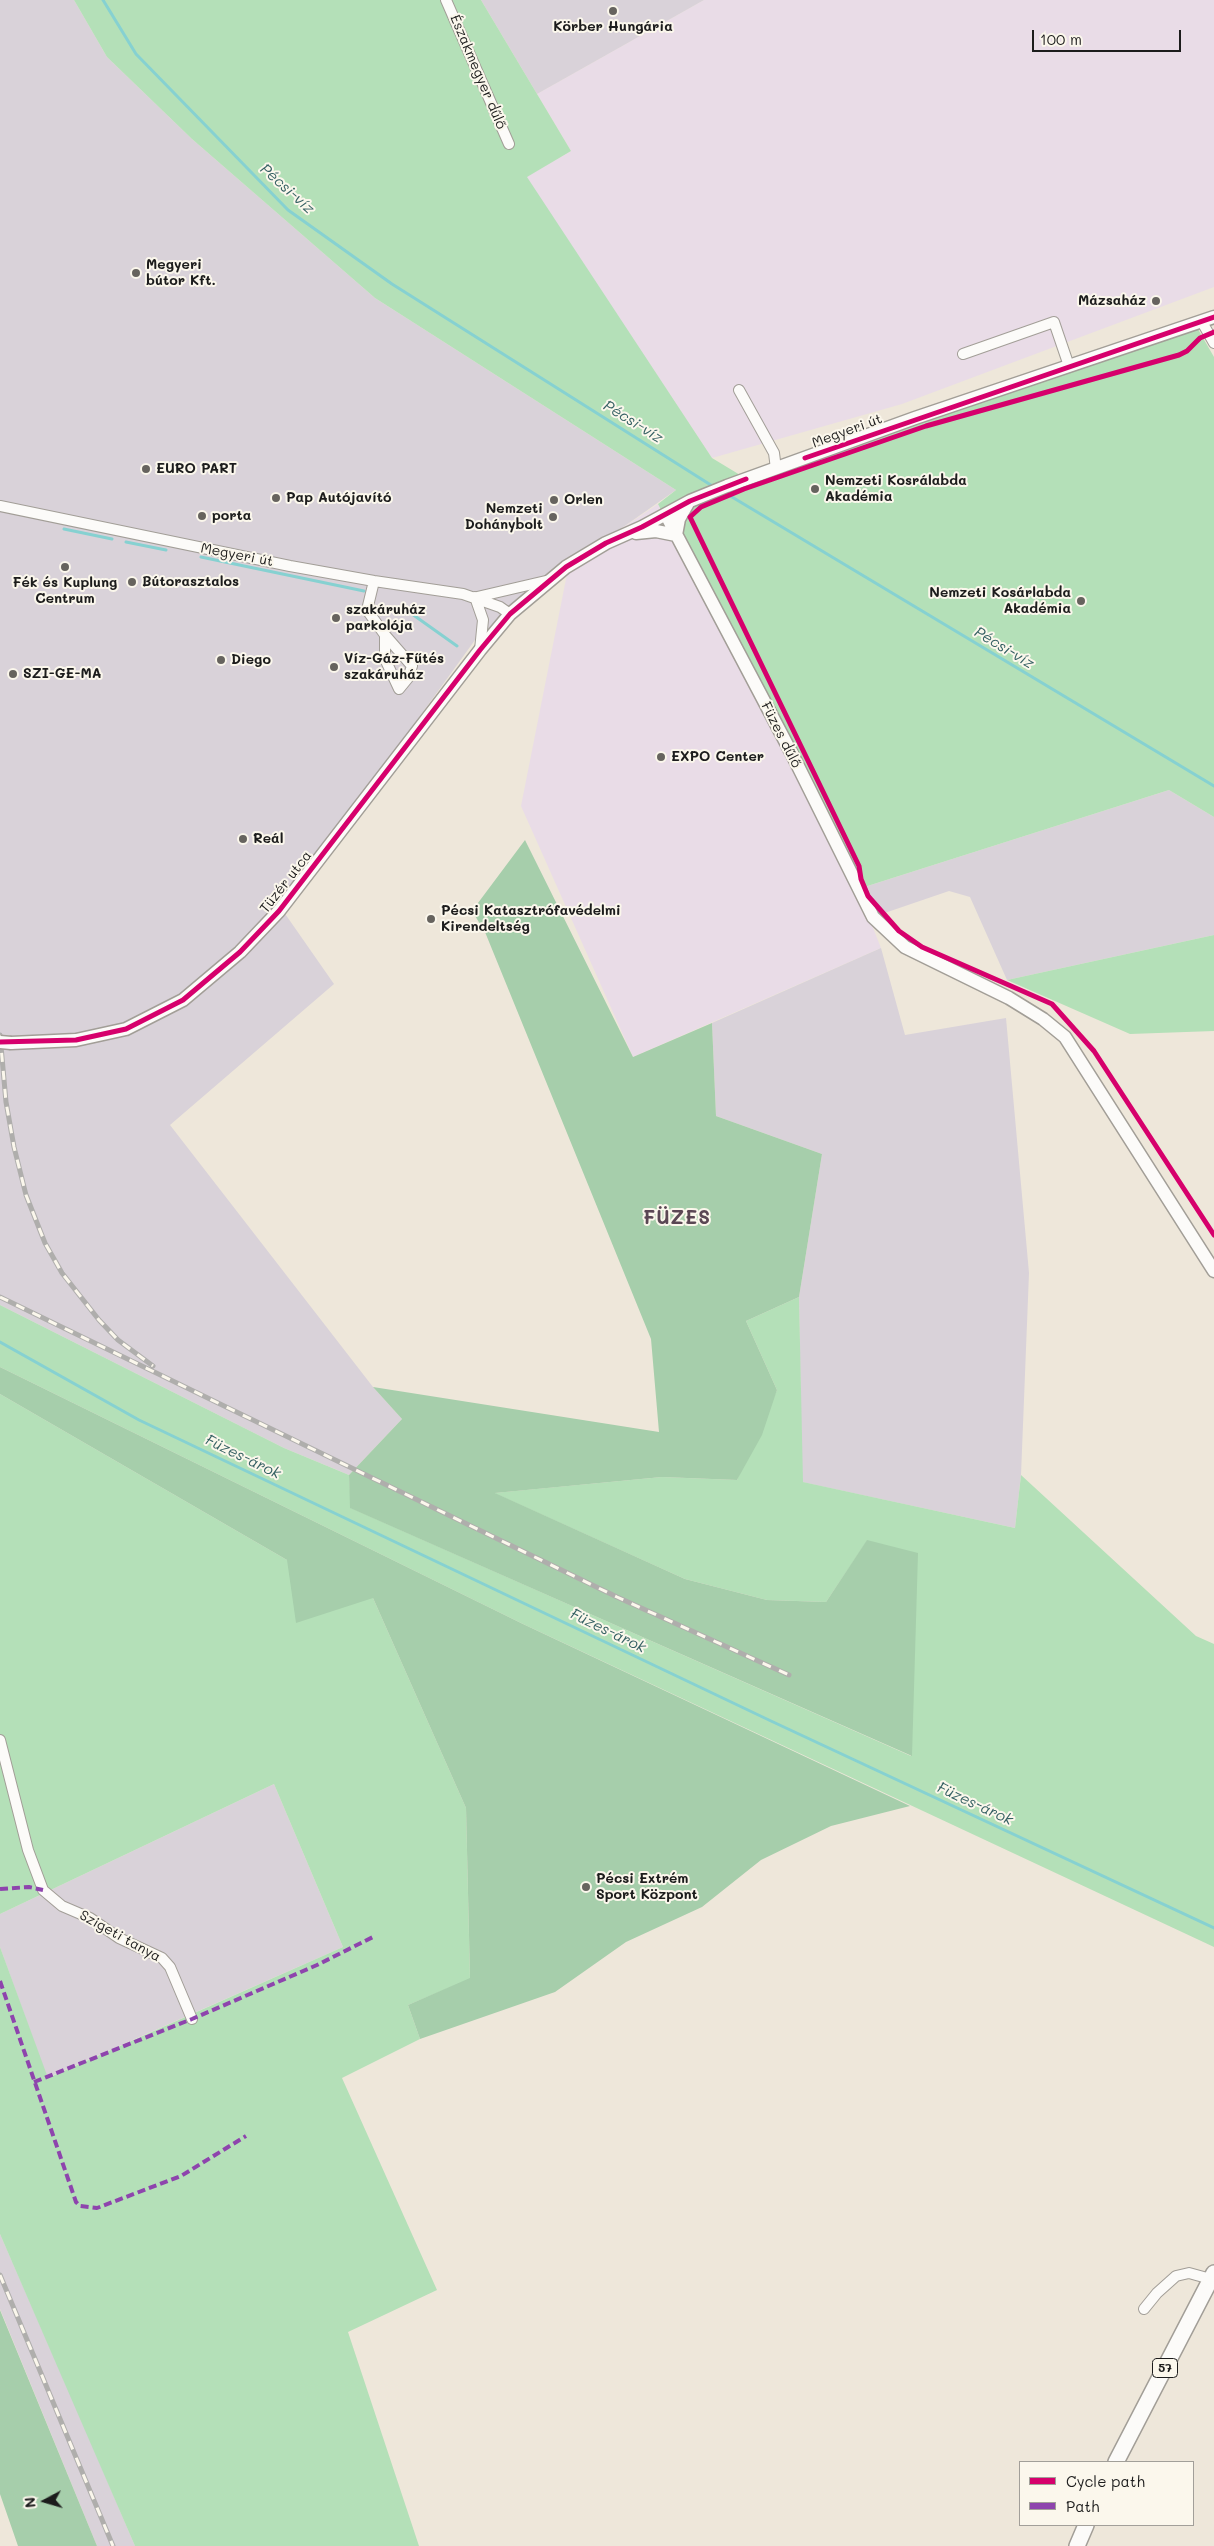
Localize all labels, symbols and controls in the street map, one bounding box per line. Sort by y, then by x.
marker: Körber Hungária [607,5,619,17]
street label: Északmegyer dűlő [446,12,510,132]
place label: Körber Hungária [553,19,673,35]
scale bar [1034,20,1183,52]
text: 100 m [1040,29,1082,49]
water label: Pécsi-víz [256,160,318,218]
place label: Megyeri bútor Kft. [146,257,216,290]
marker: Megyeri bútor Kft. [130,267,142,279]
place label: Mázsaház [1078,293,1146,309]
marker: Mázsaház [1150,295,1162,307]
water label: Pécsi-víz [600,397,666,447]
street label: Megyeri út [810,411,884,451]
place label: EURO PART [156,461,237,477]
marker: EURO PART [140,463,152,475]
place label: Nemzeti Kosrálabda Akadémia [825,473,967,506]
marker: Nemzeti Kosrálabda Akadémia [809,483,821,495]
place label: Pap Autójavító [286,490,392,506]
marker: Pap Autójavító [270,492,282,504]
place label: Orlen [564,492,603,508]
marker: Orlen [548,494,560,506]
place label: Nemzeti Dohánybolt [465,501,543,534]
place label: porta [212,508,251,524]
marker: porta [196,510,208,522]
marker: Nemzeti Dohánybolt [547,511,559,523]
street label: Megyeri út [199,540,275,570]
marker: Fék és Kuplung Centrum [59,561,71,573]
place label: Bútorasztalos [142,574,239,590]
place label: Fék és Kuplung Centrum [13,575,117,608]
marker: Bútorasztalos [126,576,138,588]
place label: Nemzeti Kosárlabda Akadémia [929,585,1071,618]
marker: Nemzeti Kosárlabda Akadémia [1075,595,1087,607]
place label: szakáruház parkolója [346,602,426,634]
marker: szakáruház parkolója [330,612,342,624]
water label: Pécsi-víz [971,623,1037,673]
place label: Víz-Gáz-Fűtés szakáruház [344,651,444,684]
place label: Diego [231,652,271,668]
marker: Diego [215,654,227,666]
marker: Víz-Gáz-Fűtés szakáruház [328,661,340,673]
place label: SZI-GE-MA [23,666,101,682]
marker: SZI-GE-MA [7,668,19,680]
street label: Füzes dűlő [757,699,805,771]
place label: EXPO Center [671,749,764,765]
marker: EXPO Center [655,751,667,763]
place label: Reál [253,831,283,847]
marker: Reál [237,833,249,845]
street label: Tüzér utca [257,848,315,916]
place label: Pécsi Katasztrófavédelmi Kirendeltség [441,903,621,936]
marker: Pécsi Katasztrófavédelmi Kirendeltség [425,913,437,925]
district label: FÜZES [642,1207,712,1229]
water label: Füzes-árok [202,1431,284,1483]
water label: Füzes-árok [567,1605,649,1657]
water label: Füzes-árok [934,1779,1016,1829]
place label: Pécsi Extrém Sport Központ [596,1871,698,1904]
marker: Pécsi Extrém Sport Központ [580,1881,592,1893]
street label: Szigeti tanya [76,1907,164,1965]
road number: 57 [1152,2358,1178,2378]
legend [1019,2461,1194,2526]
text: Cycle path [1066,2471,1145,2491]
north arrow [20,2476,70,2526]
text: N [20,2496,40,2509]
text: Path [1066,2496,1100,2516]

